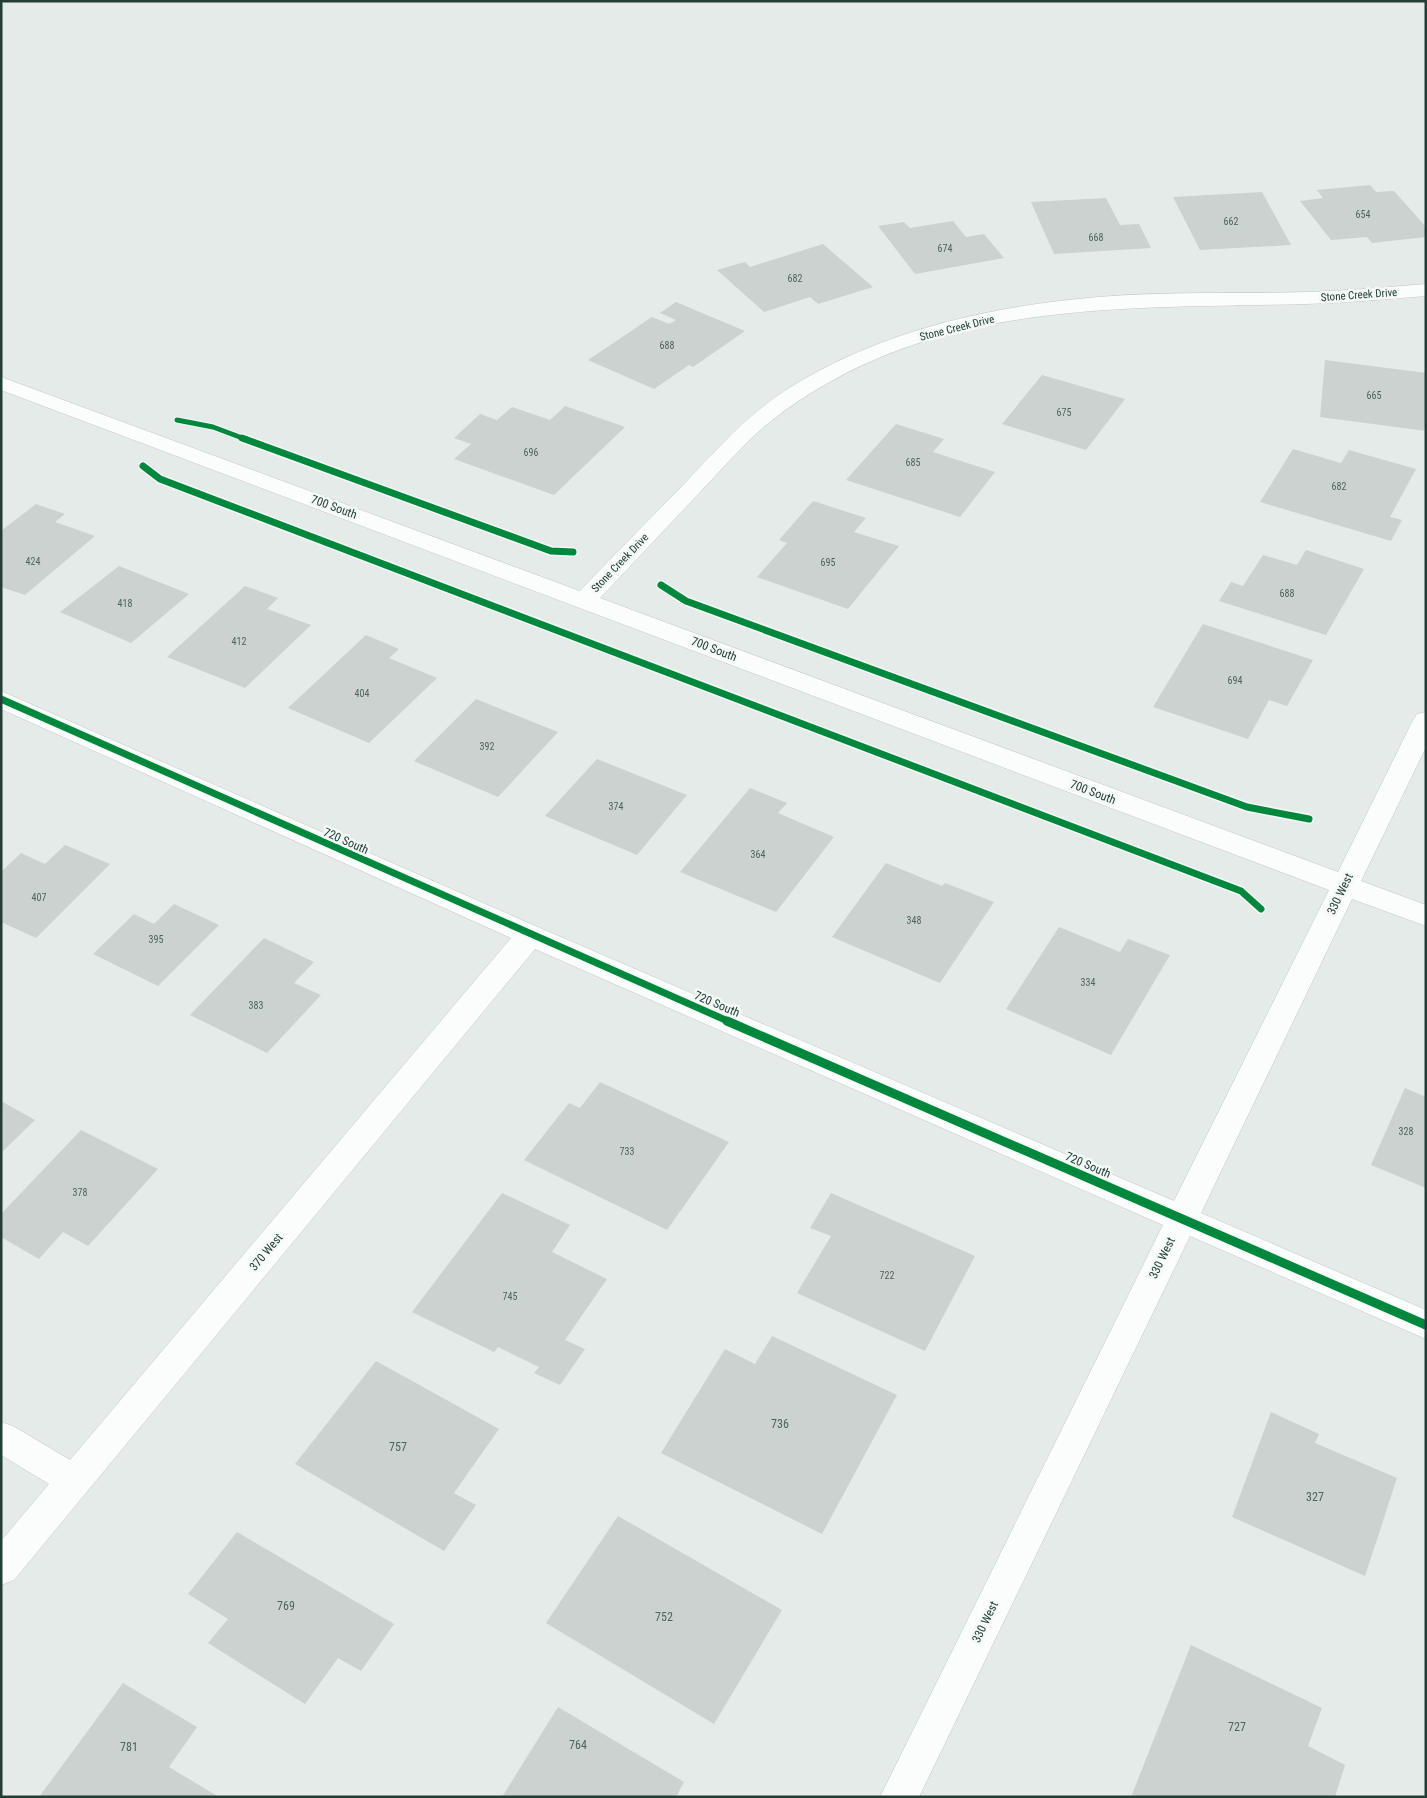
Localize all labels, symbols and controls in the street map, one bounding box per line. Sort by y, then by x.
house number: 654 [1356,209,1370,220]
house number: 662 [1224,216,1238,227]
house number: 668 [1089,232,1103,243]
house number: 674 [938,243,952,254]
house number: 682 [788,273,802,284]
street label: Stone Creek Drive [1320,286,1398,304]
street label: Stone Creek Drive [918,312,996,344]
house number: 688 [660,340,674,351]
house number: 665 [1367,390,1381,401]
house number: 675 [1057,407,1071,418]
house number: 696 [524,447,538,458]
house number: 685 [906,457,920,468]
house number: 682 [1332,481,1346,492]
street label: 700 South [309,492,359,522]
street label: Stone Creek Drive [589,531,651,595]
house number: 424 [26,556,40,567]
house number: 695 [821,557,835,568]
house number: 688 [1280,588,1294,599]
house number: 418 [118,598,132,609]
street label: 700 South [689,634,739,664]
house number: 412 [232,636,246,647]
house number: 694 [1228,675,1242,686]
house number: 404 [355,688,369,699]
house number: 392 [480,741,494,752]
street label: 700 South [1068,777,1118,807]
house number: 374 [609,801,623,812]
street label: 720 South [321,825,371,857]
house number: 364 [751,849,765,860]
street label: 330 West [1324,871,1356,917]
house number: 407 [32,892,46,903]
house number: 348 [907,915,921,926]
house number: 395 [149,934,163,945]
house number: 334 [1081,977,1095,988]
street label: 720 South [692,988,742,1020]
house number: 383 [249,1000,263,1011]
house number: 328 [1399,1126,1413,1137]
house number: 733 [620,1146,634,1157]
street label: 720 South [1063,1149,1113,1181]
house number: 378 [73,1187,87,1198]
street label: 370 West [246,1230,286,1273]
street label: 330 West [1146,1235,1178,1281]
house number: 722 [880,1270,894,1281]
house number: 745 [503,1291,517,1302]
house number: 736 [771,1417,789,1431]
house number: 757 [389,1440,407,1454]
house number: 327 [1306,1490,1324,1504]
house number: 769 [277,1599,295,1613]
street label: 330 West [969,1599,1001,1645]
house number: 752 [655,1610,673,1624]
house number: 727 [1228,1720,1246,1734]
house number: 764 [569,1738,587,1752]
house number: 781 [120,1740,138,1754]

